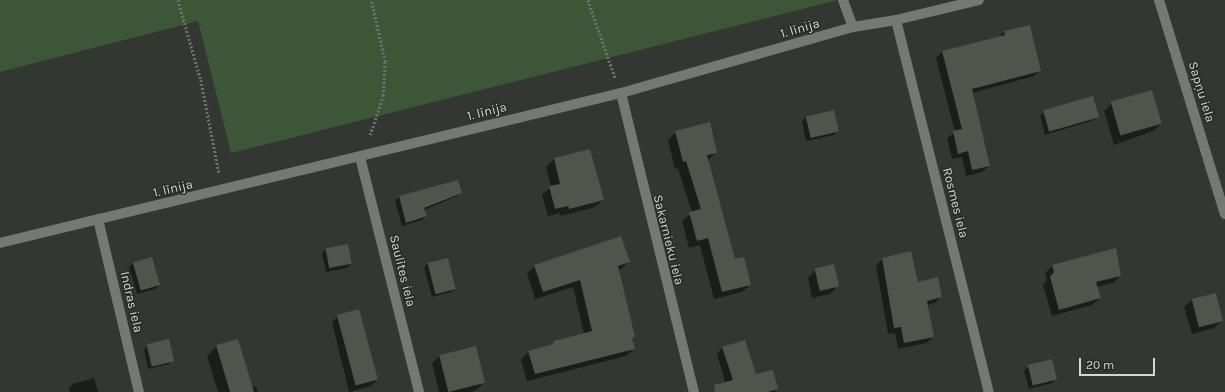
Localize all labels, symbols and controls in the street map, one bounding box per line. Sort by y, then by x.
street label: 1. līnija [779,16,821,42]
street label: Sapņu iela [1184,60,1218,124]
street label: 1. līnija [466,100,508,124]
street label: Rosmes iela [939,166,971,240]
street label: 1. līnija [152,177,194,201]
street label: Sakarnieku iela [649,193,687,287]
street label: Saulītes iela [386,234,418,308]
street label: Indras iela [116,270,146,334]
scale bar [1081,350,1157,376]
text: 20 m [1086,358,1114,372]

